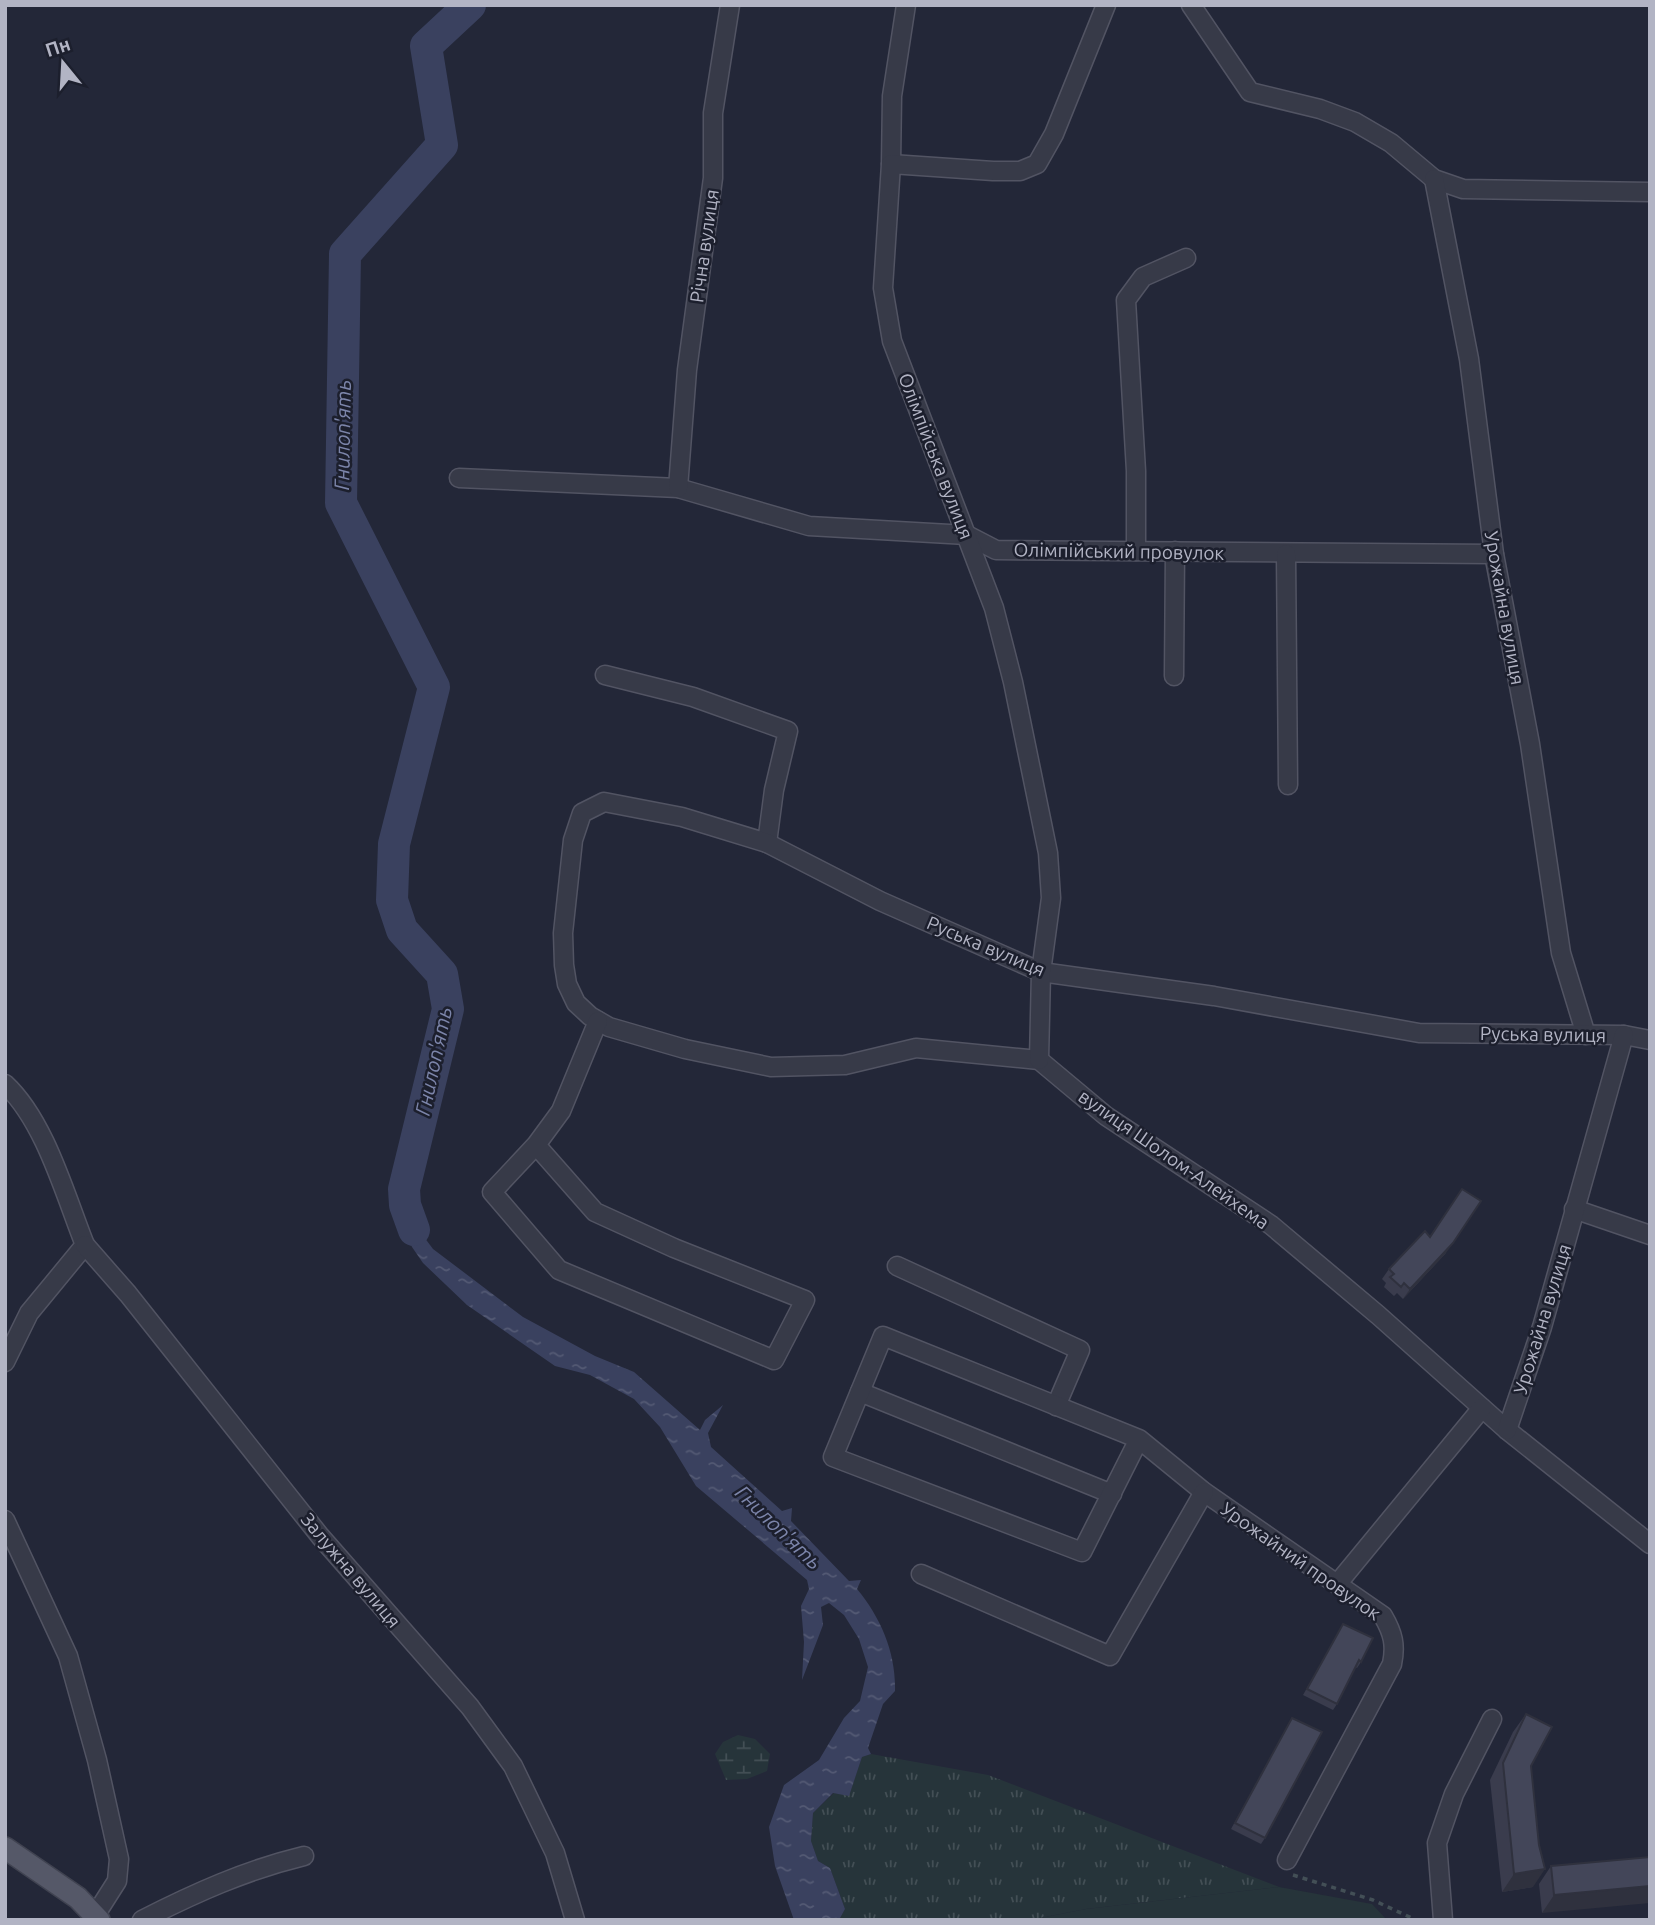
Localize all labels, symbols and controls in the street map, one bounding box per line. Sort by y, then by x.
north arrow [28,28,98,98]
text: Пн [42,33,73,61]
street label: Річна вулиця [685,188,723,304]
street label: Олімпійська вулиця [894,370,978,542]
water label: Гнилоп'ять [329,379,355,491]
street label: Урожайна вулиця [1481,529,1529,687]
street label: Олімпійський провулок [1014,538,1225,564]
street label: Руська вулиця [924,911,1048,981]
water label: Гнилоп'ять [410,1004,456,1118]
street label: Руська вулиця [1480,1022,1606,1046]
street label: вулиця Шолом-Алейхема [1074,1085,1274,1233]
street label: Урожайна вулиця [1509,1241,1575,1397]
water label: Гнилоп'ять [731,1480,827,1574]
street label: Урожайний провулок [1217,1497,1385,1625]
street label: Залужна вулиця [297,1508,405,1632]

